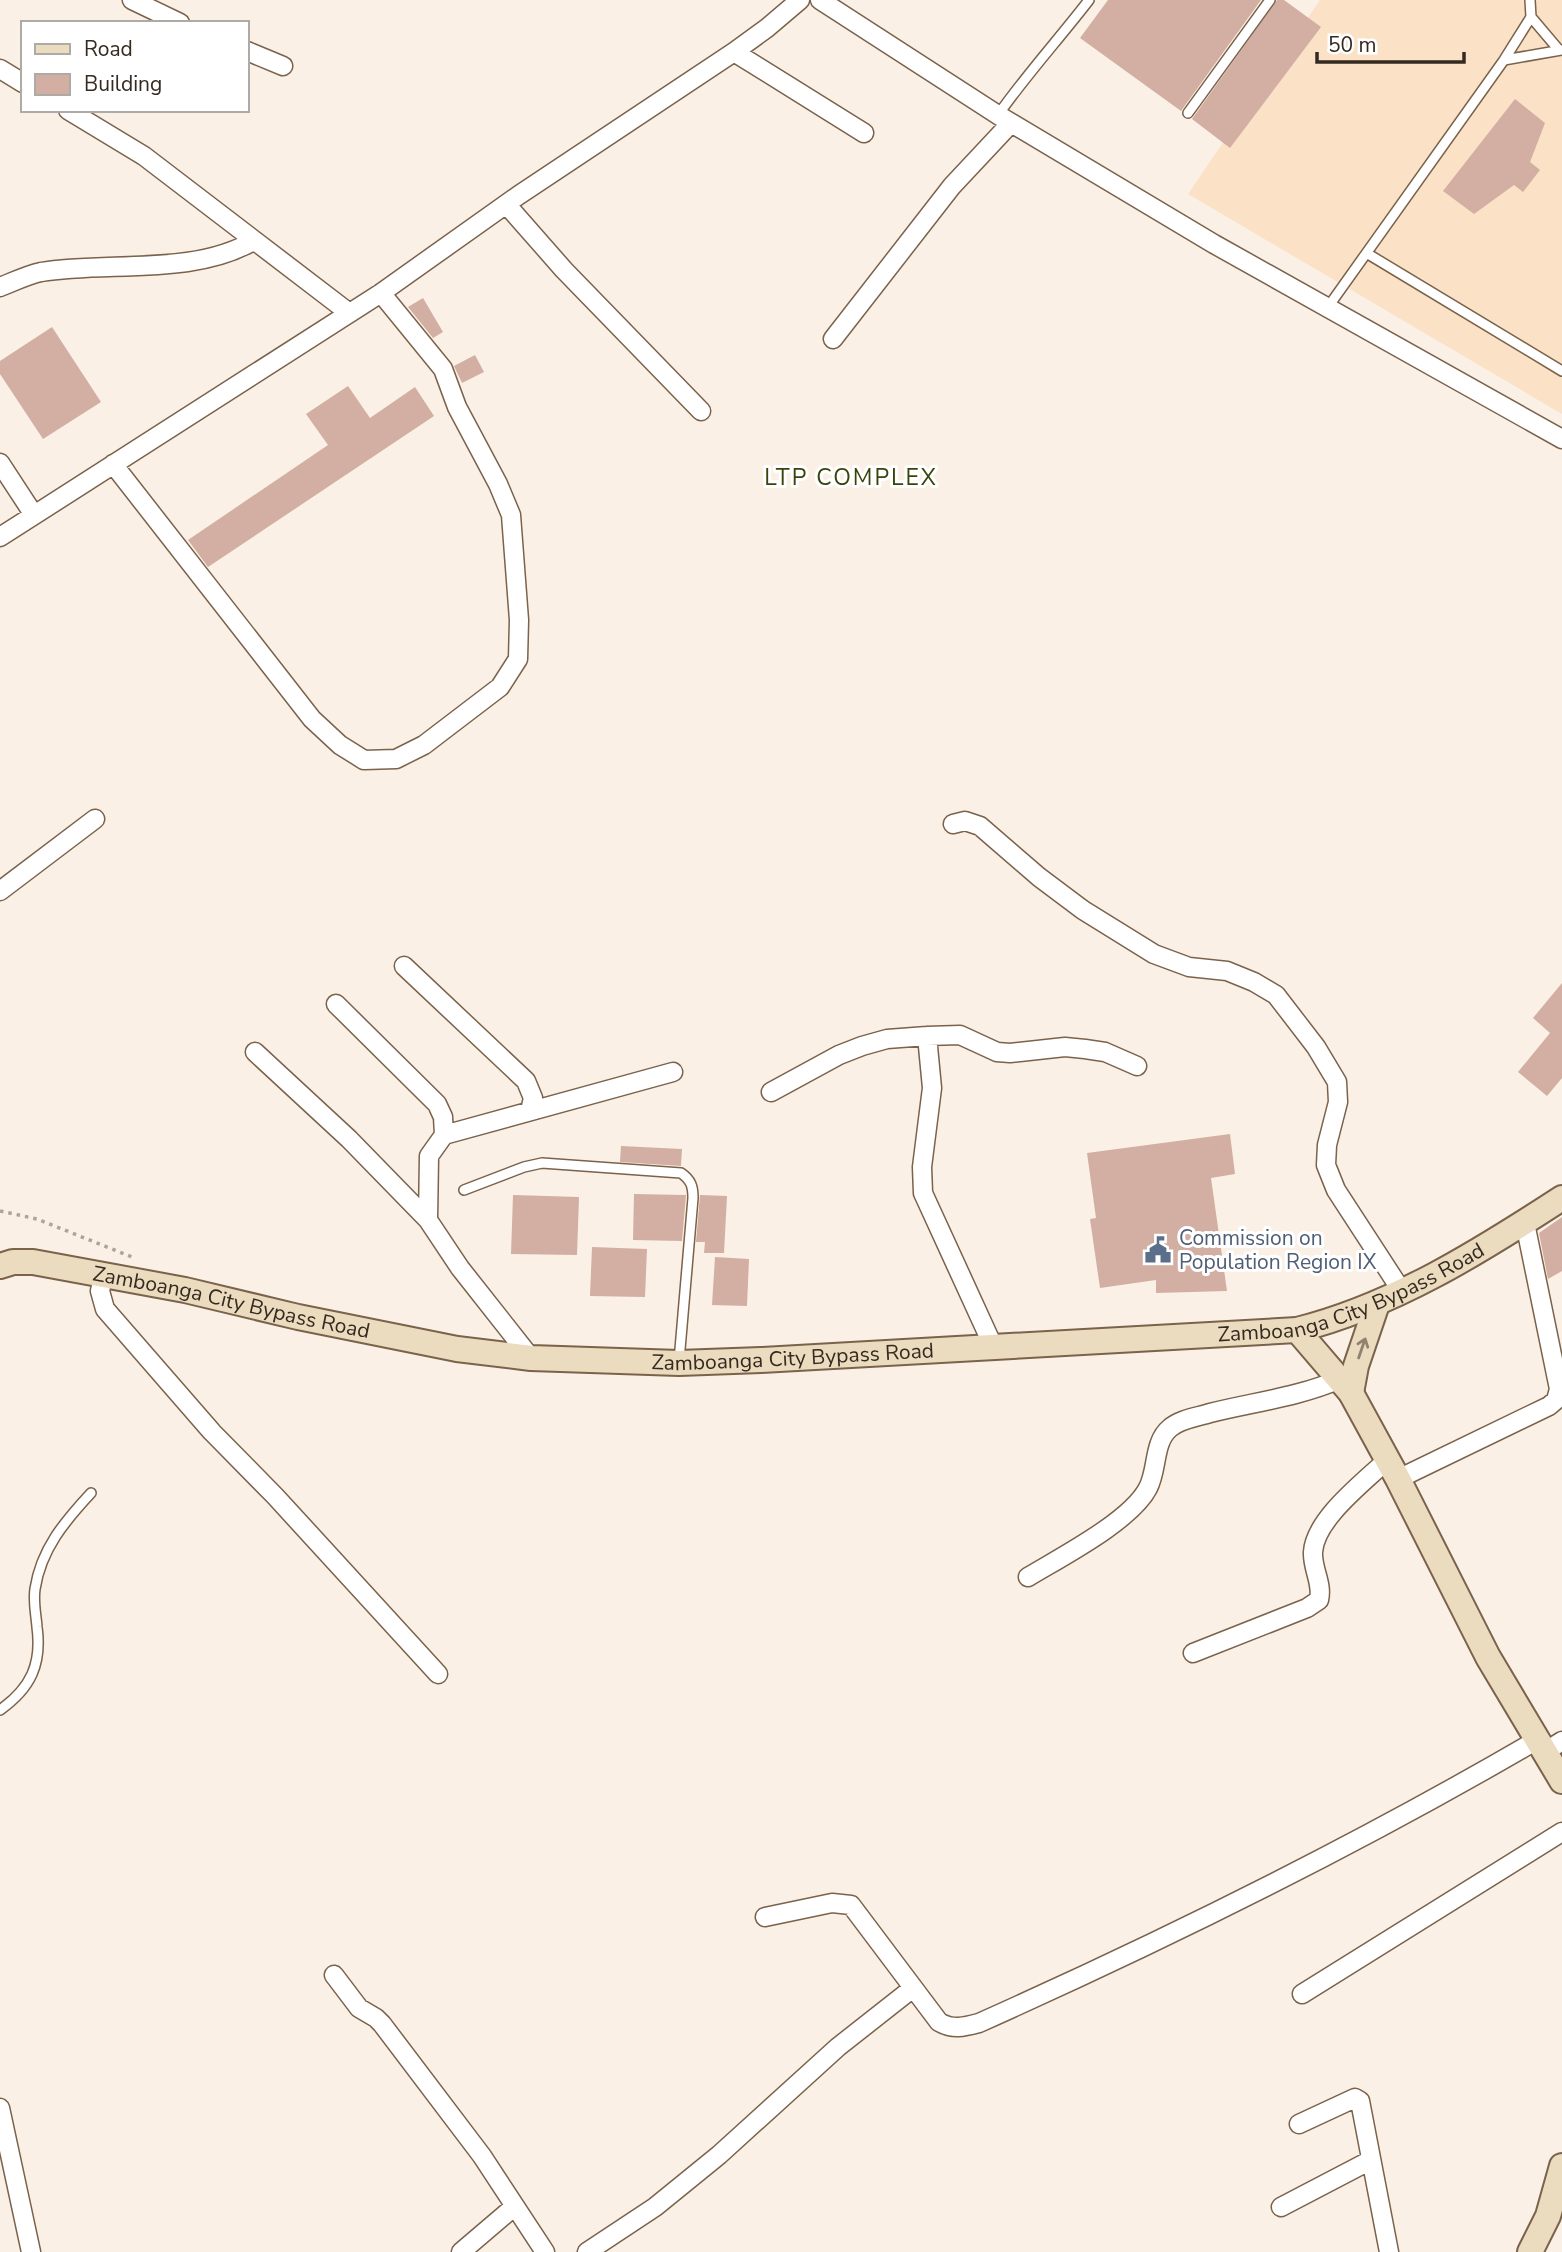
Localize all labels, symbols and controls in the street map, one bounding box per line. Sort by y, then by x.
legend [21,21,248,112]
scale bar [1317,21,1464,65]
text: 50 m [1328,31,1377,59]
text: Road [84,35,133,63]
text: Building [84,70,162,98]
district label: LTP COMPLEX [764,462,938,493]
place label: Commission on Population Region IX [1179,1224,1377,1276]
public building icon: Commission on Population Region IX [1143,1235,1173,1265]
street label: Zamboanga City Bypass Road [1217,1236,1489,1348]
street label: Zamboanga City Bypass Road [90,1259,372,1345]
street label: Zamboanga City Bypass Road [651,1336,935,1377]
one-way arrow [1357,1338,1369,1360]

